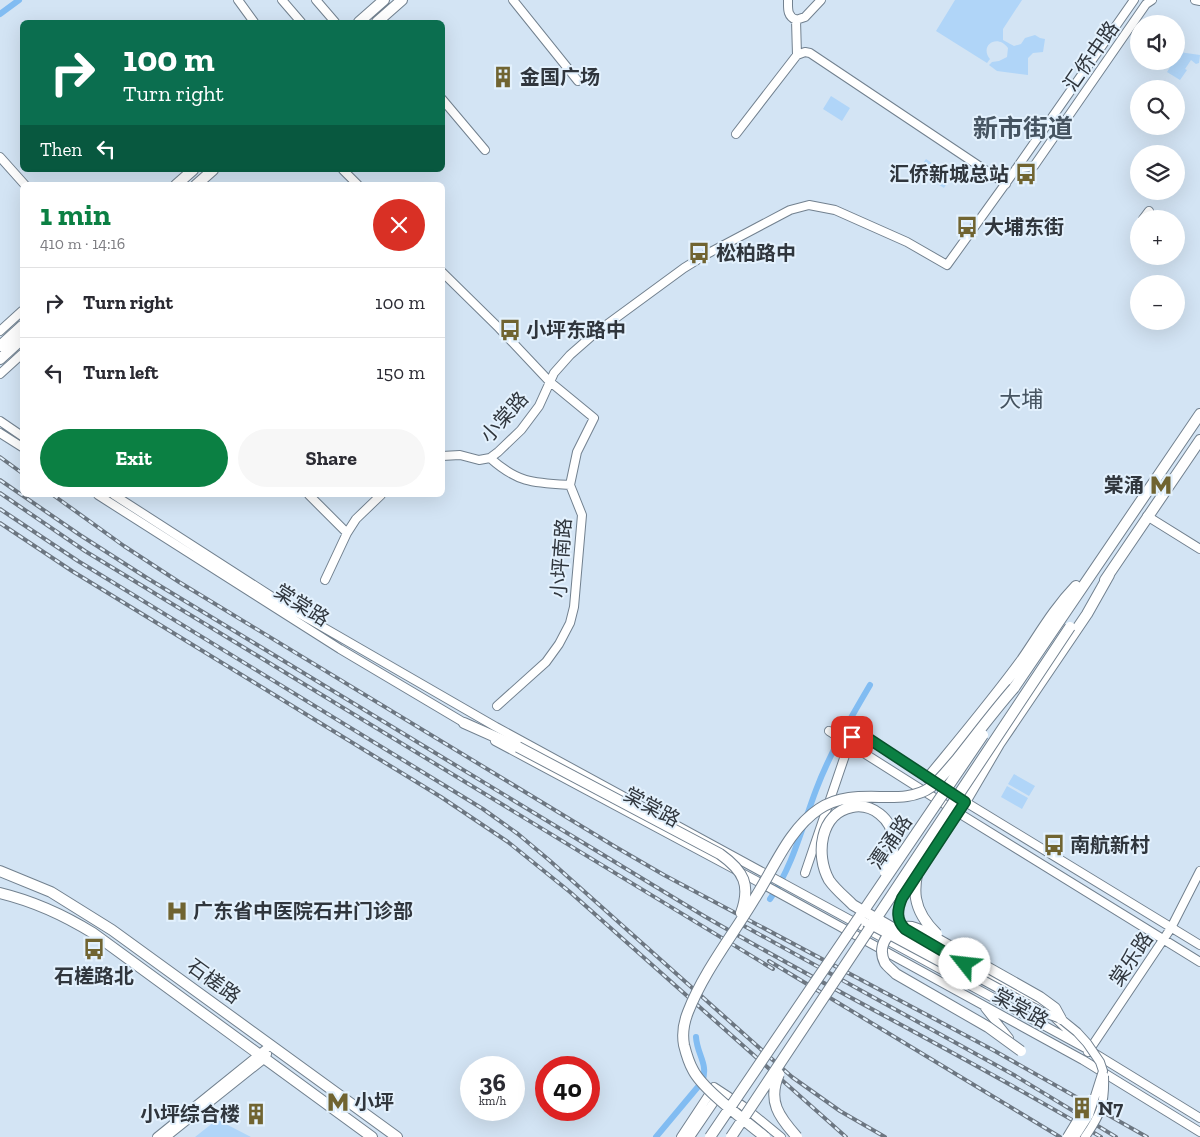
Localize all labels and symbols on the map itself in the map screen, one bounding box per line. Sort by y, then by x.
street label: 汇侨中路 [1058,16,1124,96]
building icon: 金国广场 [490,64,516,90]
place label: 金国广场 [520,65,600,89]
district label: 新市街道 [973,113,1073,143]
bus stop icon: 汇侨新城总站 [1013,161,1039,187]
place label: 汇侨新城总站 [889,162,1009,186]
bus stop icon: 大埔东街 [954,214,980,240]
place label: 大埔东街 [984,215,1064,239]
bus stop icon: 松柏路中 [686,240,712,266]
place label: 松柏路中 [716,241,796,265]
bus stop icon: 小坪东路中 [497,317,523,343]
place label: 小坪东路中 [526,318,626,342]
district label: 大埔 [999,386,1043,413]
street label: 小棠路 [475,387,533,447]
metro station icon: 棠涌 [1148,472,1174,498]
place label: 棠涌 [1104,473,1144,497]
street label: 小坪南路 [546,517,576,599]
street label: 棠棠路 [270,579,334,631]
pin [831,716,873,758]
street label: 棠棠路 [620,782,684,832]
street label: 潭涌路 [863,810,917,874]
bus stop icon: 南航新村 [1041,832,1067,858]
place label: 南航新村 [1070,833,1150,857]
hospital icon: 广东省中医院石井门诊部 [164,898,190,924]
place label: 广东省中医院石井门诊部 [193,899,413,923]
street label: 棠乐路 [1104,927,1158,991]
bus stop icon: 石槎路北 [81,936,107,962]
position arrow [938,937,990,989]
street label: 石槎路 [183,954,245,1008]
place label: 石槎路北 [54,964,134,988]
street label: 棠棠路 [989,983,1053,1033]
speed limit sign: 40 [535,1056,600,1121]
metro station icon: 小坪 [325,1089,351,1115]
place label: 小坪 [354,1090,394,1114]
building icon: N7 [1069,1095,1095,1121]
place label: N7 [1098,1096,1123,1120]
building icon: 小坪综合楼 [243,1101,269,1127]
place label: 小坪综合楼 [140,1102,240,1126]

